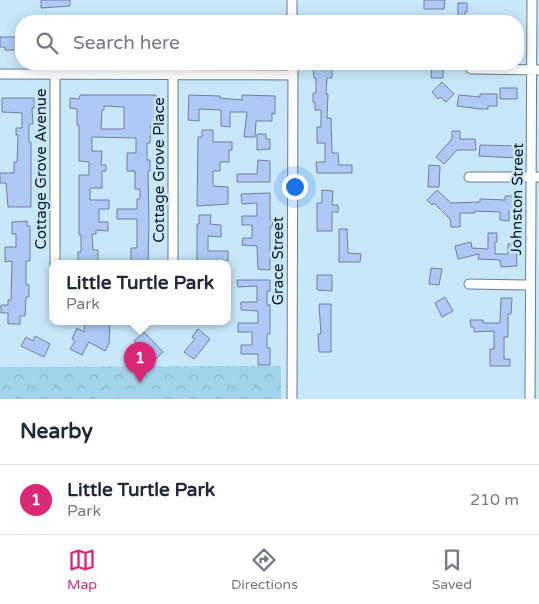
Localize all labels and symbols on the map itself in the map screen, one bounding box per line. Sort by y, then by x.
street label: Cottage Grove Avenue [32,89,50,249]
street label: Cottage Grove Place [150,97,168,243]
street label: Johnston Street [507,142,527,255]
your location [282,174,308,200]
street label: Grace Street [269,216,287,305]
pin: 1 [124,342,156,383]

